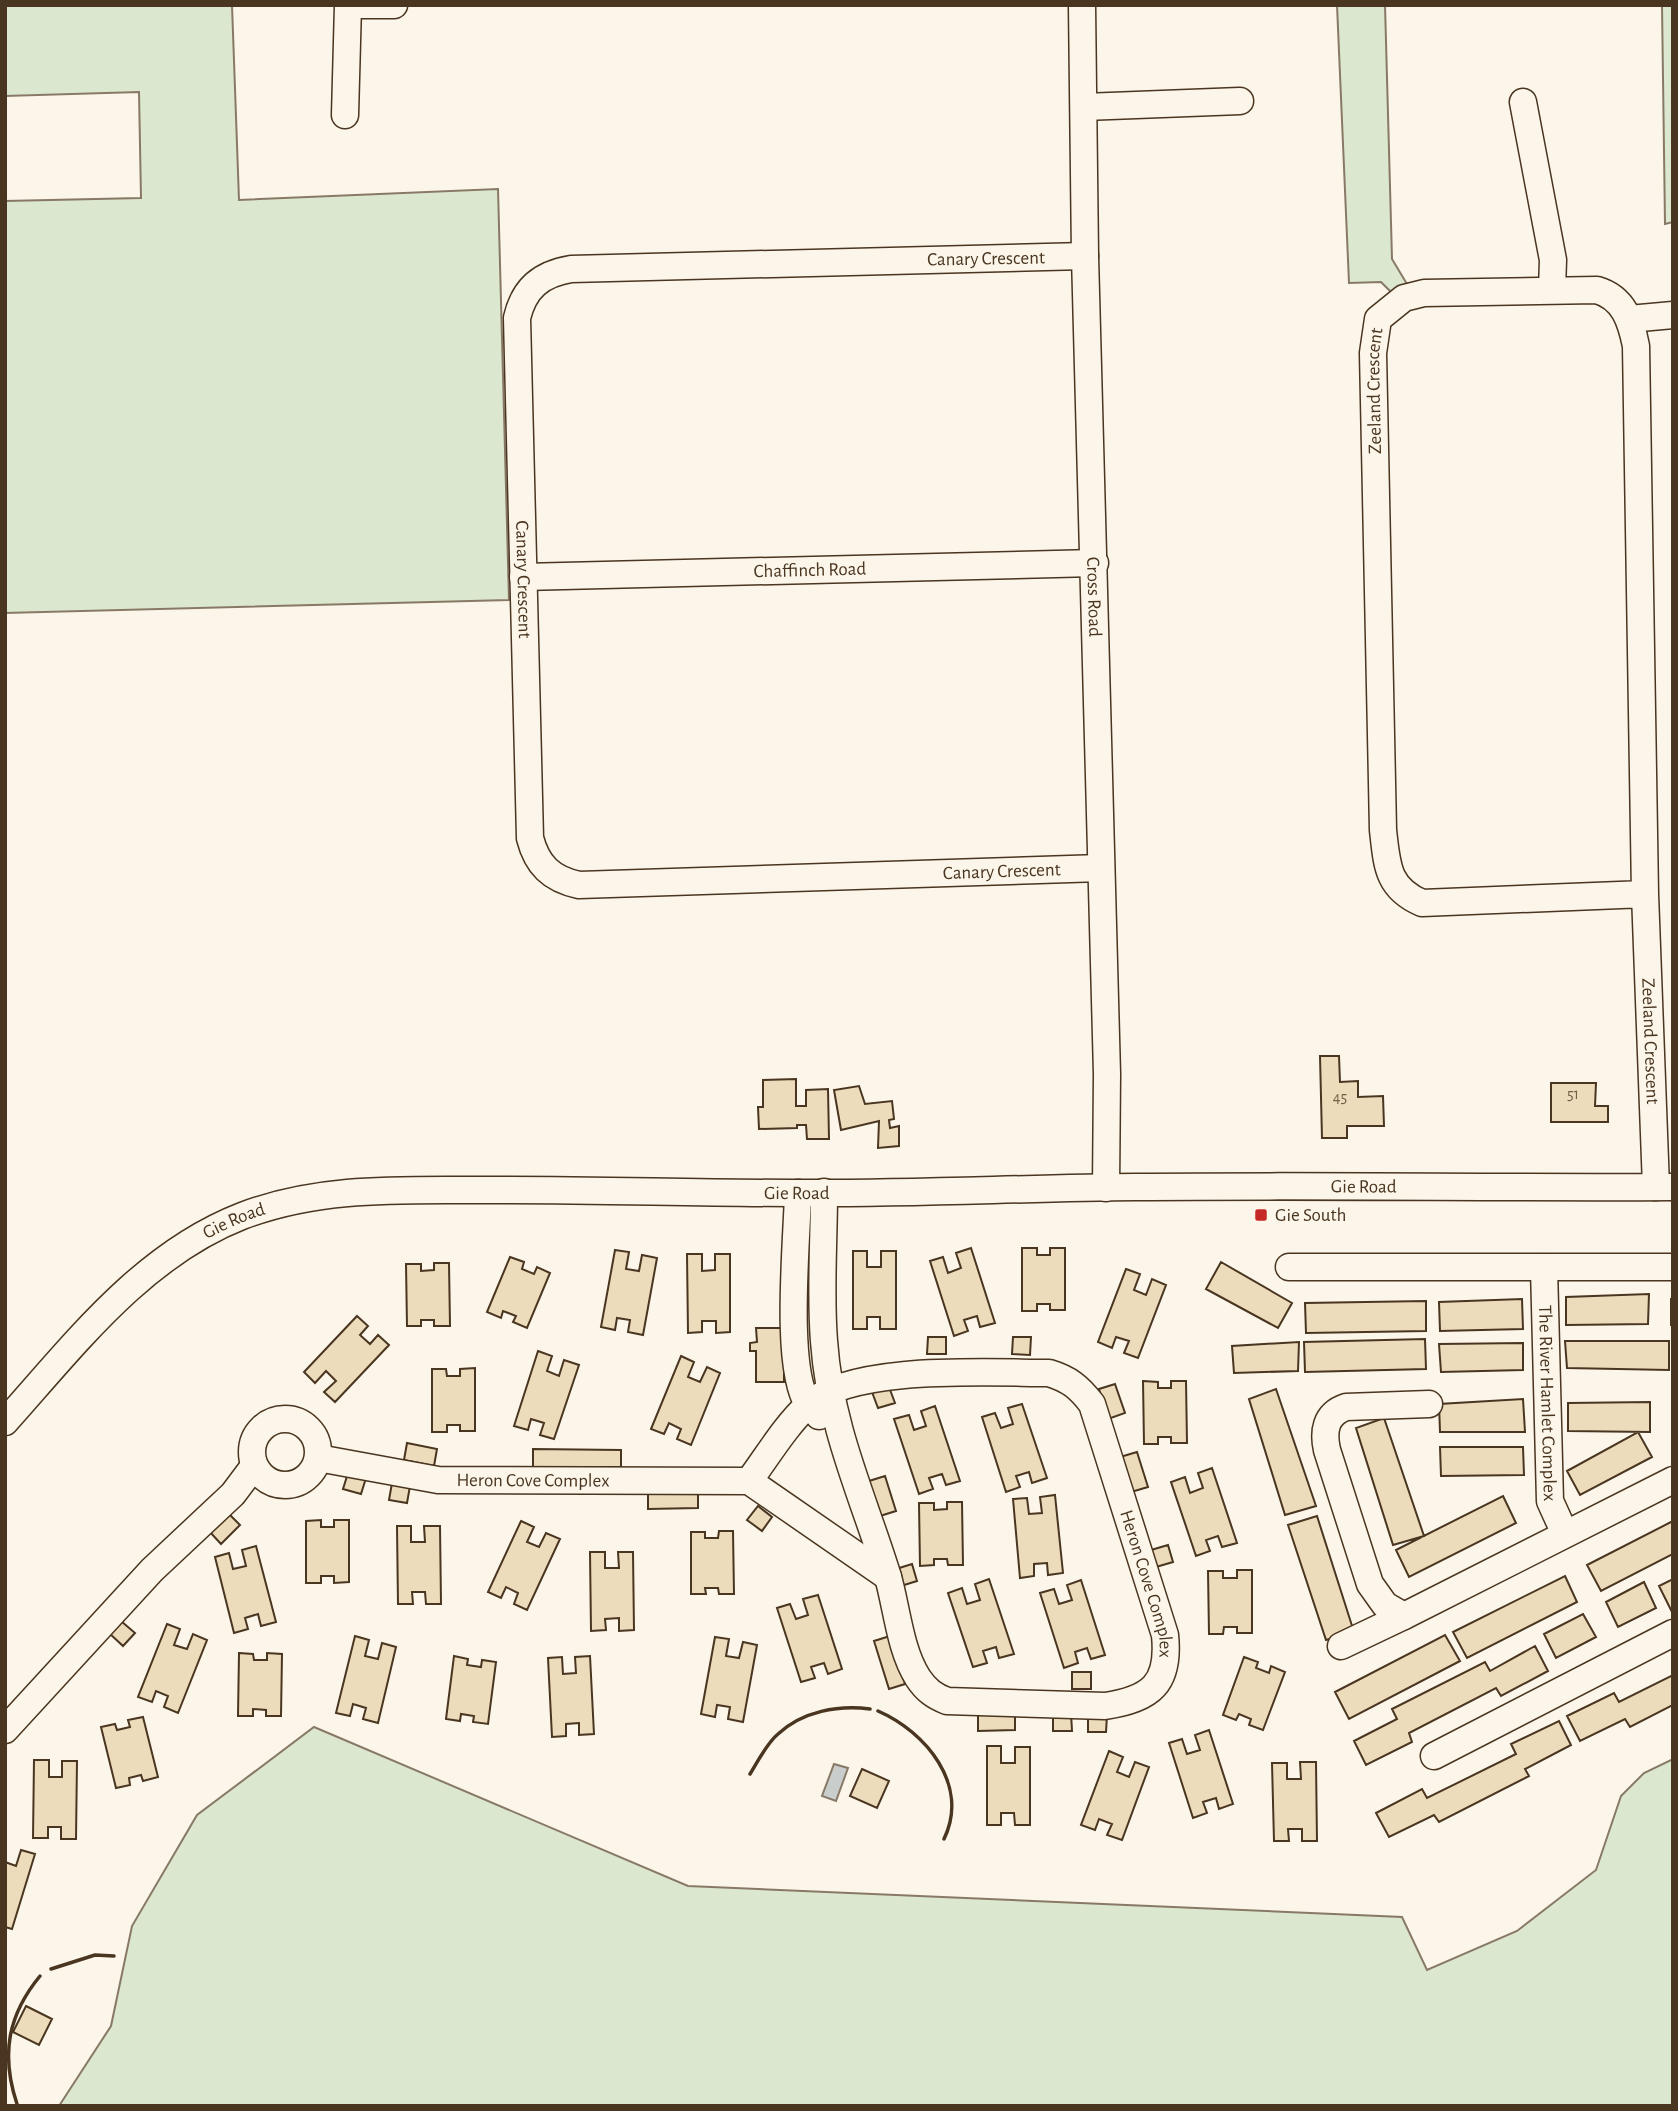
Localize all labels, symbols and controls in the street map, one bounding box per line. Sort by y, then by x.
street label: Canary Crescent [927,248,1045,270]
street label: Zeeland Crescent [1363,326,1386,454]
street label: Canary Crescent [513,520,535,639]
street label: Cross Road [1084,557,1105,637]
street label: Chaffinch Road [753,559,867,581]
street label: Canary Crescent [943,860,1061,883]
street label: Zeeland Crescent [1639,978,1662,1105]
house number: 51 [1567,1086,1579,1102]
house number: 45 [1333,1089,1347,1105]
street label: Gie Road [1331,1177,1397,1196]
street label: Gie Road [764,1183,830,1203]
street label: Gie Road [199,1199,267,1242]
place label: Gie South [1275,1206,1346,1225]
marker: Gie South [1253,1207,1269,1223]
street label: The River Hamlet Complex [1535,1305,1559,1501]
street label: Heron Cove Complex [456,1471,610,1490]
street label: Heron Cove Complex [1117,1508,1175,1658]

